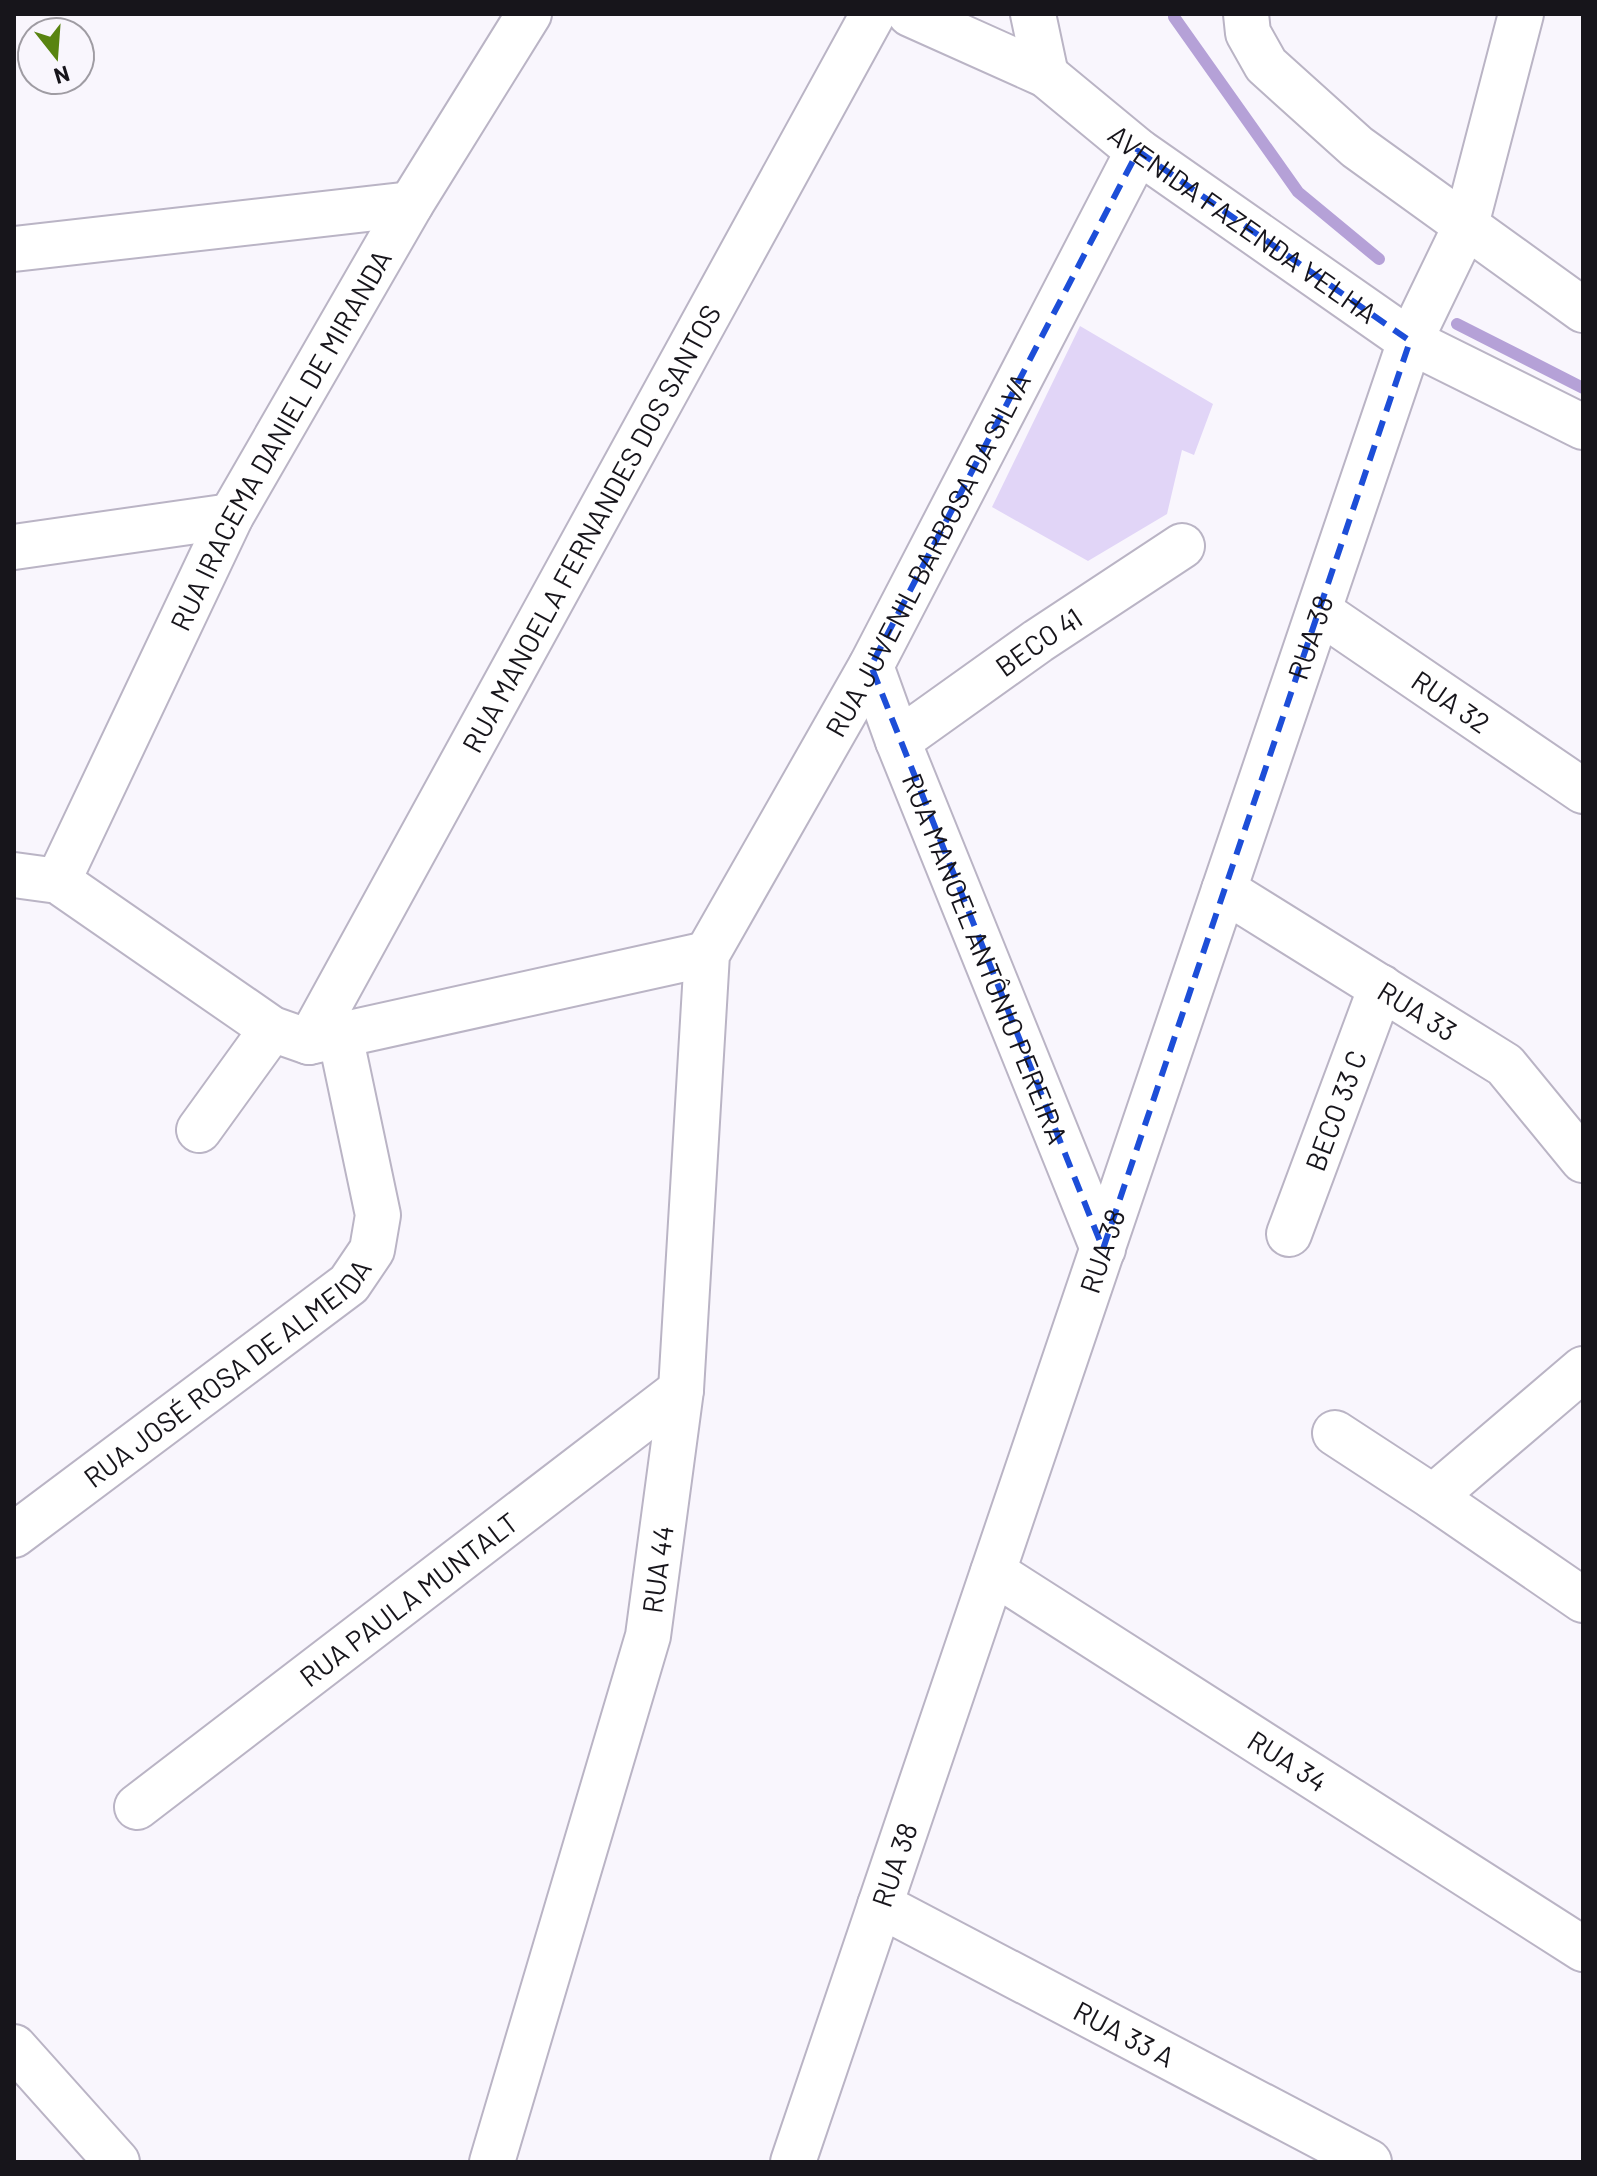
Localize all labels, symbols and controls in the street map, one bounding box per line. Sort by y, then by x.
north arrow [16,16,96,96]
text: N [51,62,73,91]
street label: AVENIDA FAZENDA VELHA [1102,117,1384,330]
street label: RUA IRACEMA DANIEL DE MIRANDA [162,244,398,636]
street label: RUA MANOELA FERNANDES DOS SANTOS [454,298,727,758]
street label: RUA JUVENIL BARBOSA DA SILVA [817,367,1037,742]
street label: RUA 38 [1280,591,1340,684]
street label: BECO 41 [989,600,1088,683]
street label: RUA 32 [1406,663,1497,740]
street label: RUA MANOEL ANTÔNIO PEREIRA [896,768,1076,1149]
street label: RUA 33 [1372,973,1463,1048]
street label: BECO 33 C [1297,1045,1373,1175]
street label: RUA 38 [1072,1204,1132,1297]
street label: RUA JOSÉ ROSA DE ALMEIDA [77,1253,378,1494]
street label: RUA PAULA MUNTALT [292,1505,524,1693]
street label: RUA 44 [634,1523,680,1615]
street label: RUA 34 [1242,1723,1334,1798]
street label: RUA 38 [864,1818,924,1911]
street label: RUA 33 A [1068,1993,1181,2074]

